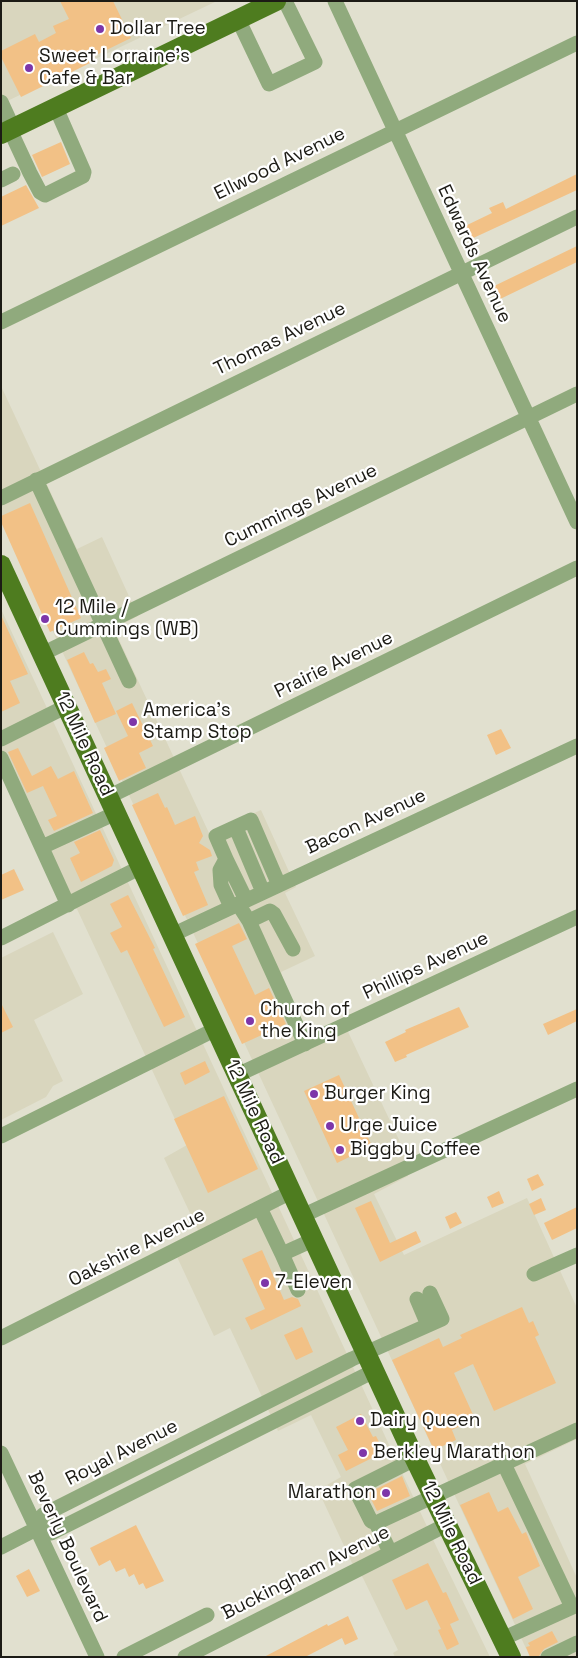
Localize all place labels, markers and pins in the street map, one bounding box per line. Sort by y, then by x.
place label: Dollar Tree [110,18,206,40]
marker: Dollar Tree [94,23,106,35]
place label: Sweet Lorraine's Cafe & Bar [39,46,190,90]
marker: Sweet Lorraine's Cafe & Bar [23,62,35,74]
place label: 12 Mile / Cummings (WB) [55,597,198,641]
marker: 12 Mile / Cummings (WB) [39,613,51,625]
place label: America's Stamp Stop [143,700,252,744]
marker: America's Stamp Stop [127,716,139,728]
place label: Church of the King [260,999,350,1043]
marker: Church of the King [244,1015,256,1027]
place label: Burger King [324,1083,431,1105]
marker: Burger King [308,1088,320,1100]
place label: Urge Juice [340,1115,437,1137]
marker: Urge Juice [324,1120,336,1132]
place label: Biggby Coffee [350,1139,480,1161]
marker: Biggby Coffee [334,1144,346,1156]
place label: 7-Eleven [275,1272,352,1294]
marker: 7-Eleven [259,1277,271,1289]
place label: Dairy Queen [370,1410,480,1432]
marker: Dairy Queen [354,1415,366,1427]
place label: Berkley Marathon [373,1442,535,1464]
marker: Berkley Marathon [357,1447,369,1459]
place label: Marathon [288,1482,376,1504]
marker: Marathon [380,1487,392,1499]

